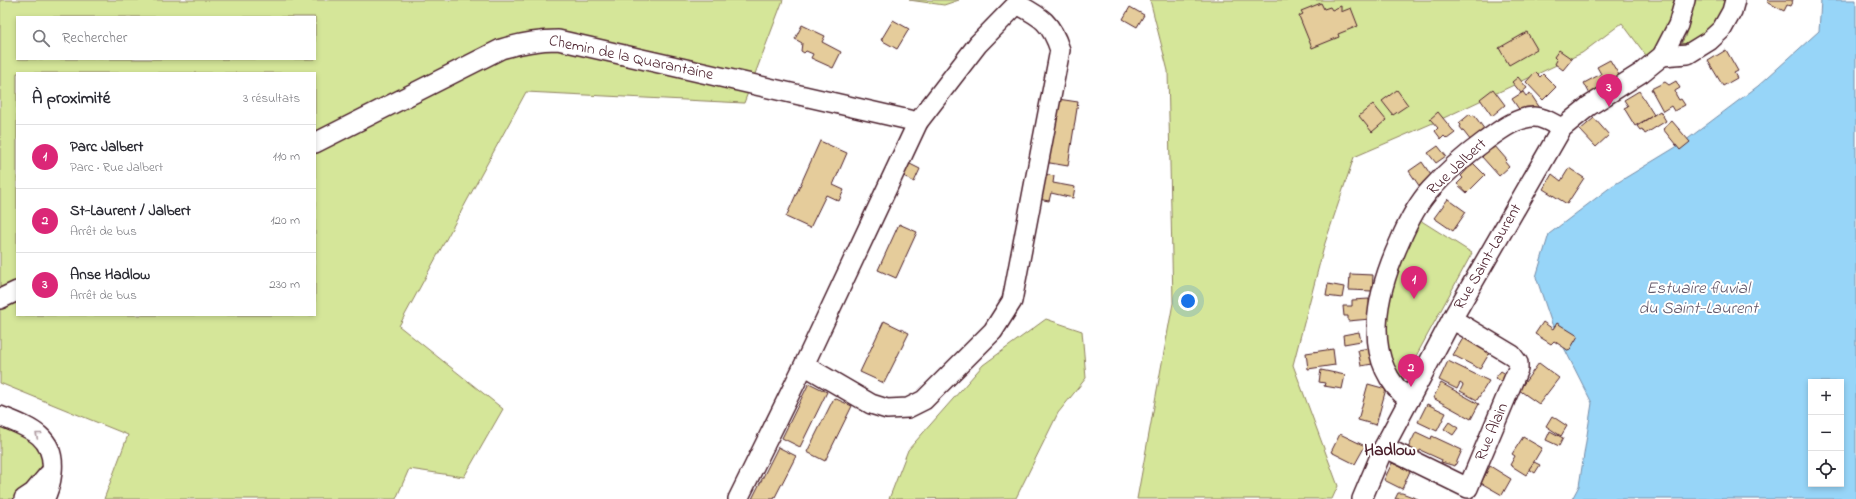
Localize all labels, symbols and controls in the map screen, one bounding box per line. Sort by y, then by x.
search box [16,16,316,60]
icon: search [30,27,52,49]
text: Rechercher [62,27,127,49]
street label: Chemin de la Quarantaine [546,29,716,87]
pin: 3 [1596,74,1622,107]
text: À proximité [32,86,110,111]
text: 3 résultats [243,89,300,108]
street label: Rue Jalbert [1422,132,1493,201]
text: Parc Jalbert [70,136,143,158]
text: 1 [43,147,47,166]
text: 110 m [273,147,300,166]
text: Parc · Rue Jalbert [70,158,163,177]
street label: Rue Saint-Laurent [1448,199,1529,315]
text: St-Laurent / Jalbert [70,200,191,222]
text: 2 [42,211,48,230]
text: 120 m [270,211,300,230]
text: Arrêt de bus [70,222,137,241]
text: Anse Hadlow [70,264,150,286]
pin: 1 [1401,266,1427,299]
text: 3 [42,275,48,294]
text: 230 m [269,275,300,294]
water label: Estuaire fluvial du Saint-Laurent [1638,276,1760,321]
text: Arrêt de bus [70,286,137,305]
your location [1178,291,1198,311]
pin: 2 [1398,354,1424,387]
map controls [1808,379,1844,487]
button: + [1808,379,1844,415]
street label: Rue Alain [1469,399,1515,465]
button: − [1808,415,1844,451]
one-way arrow [36,432,43,439]
district label: Hadlow [1364,438,1416,463]
button: locate [1808,451,1844,487]

